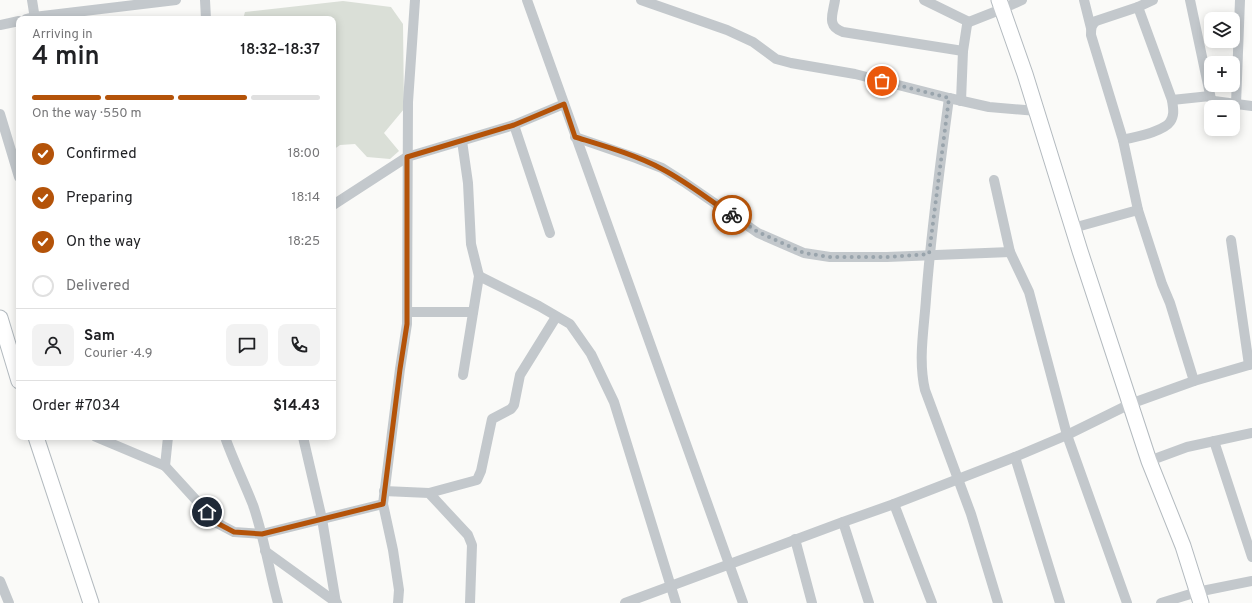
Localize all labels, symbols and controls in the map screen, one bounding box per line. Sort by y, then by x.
map controls [1204,12,1240,136]
button: layers [1204,12,1240,48]
text: Arriving in [32,27,93,43]
text: 4 min [32,41,100,74]
text: 18:32–18:37 [240,41,320,60]
button: + [1204,56,1240,92]
pin [865,64,899,98]
icon: bag [871,70,893,92]
button: − [1204,100,1240,136]
text: On the way · 550 m [32,106,142,122]
icon: check [32,143,54,165]
text: Confirmed [66,145,137,164]
text: 18:00 [288,146,320,162]
icon: check [32,187,54,209]
text: Preparing [66,189,133,208]
text: 18:14 [292,190,320,206]
courier [712,195,752,235]
icon: bike [721,204,743,226]
icon: check [32,231,54,253]
text: On the way [66,233,141,252]
text: 18:25 [288,234,320,250]
text: Delivered [66,277,130,296]
button: person [32,324,74,366]
button: chat [226,324,268,366]
button: phone [278,324,320,366]
text: Sam [84,327,115,346]
text: Courier · 4.9 [84,346,152,362]
text: Order #7034 [32,397,120,416]
text: $14.43 [273,397,320,416]
pin [190,495,224,529]
icon: home [196,501,218,523]

